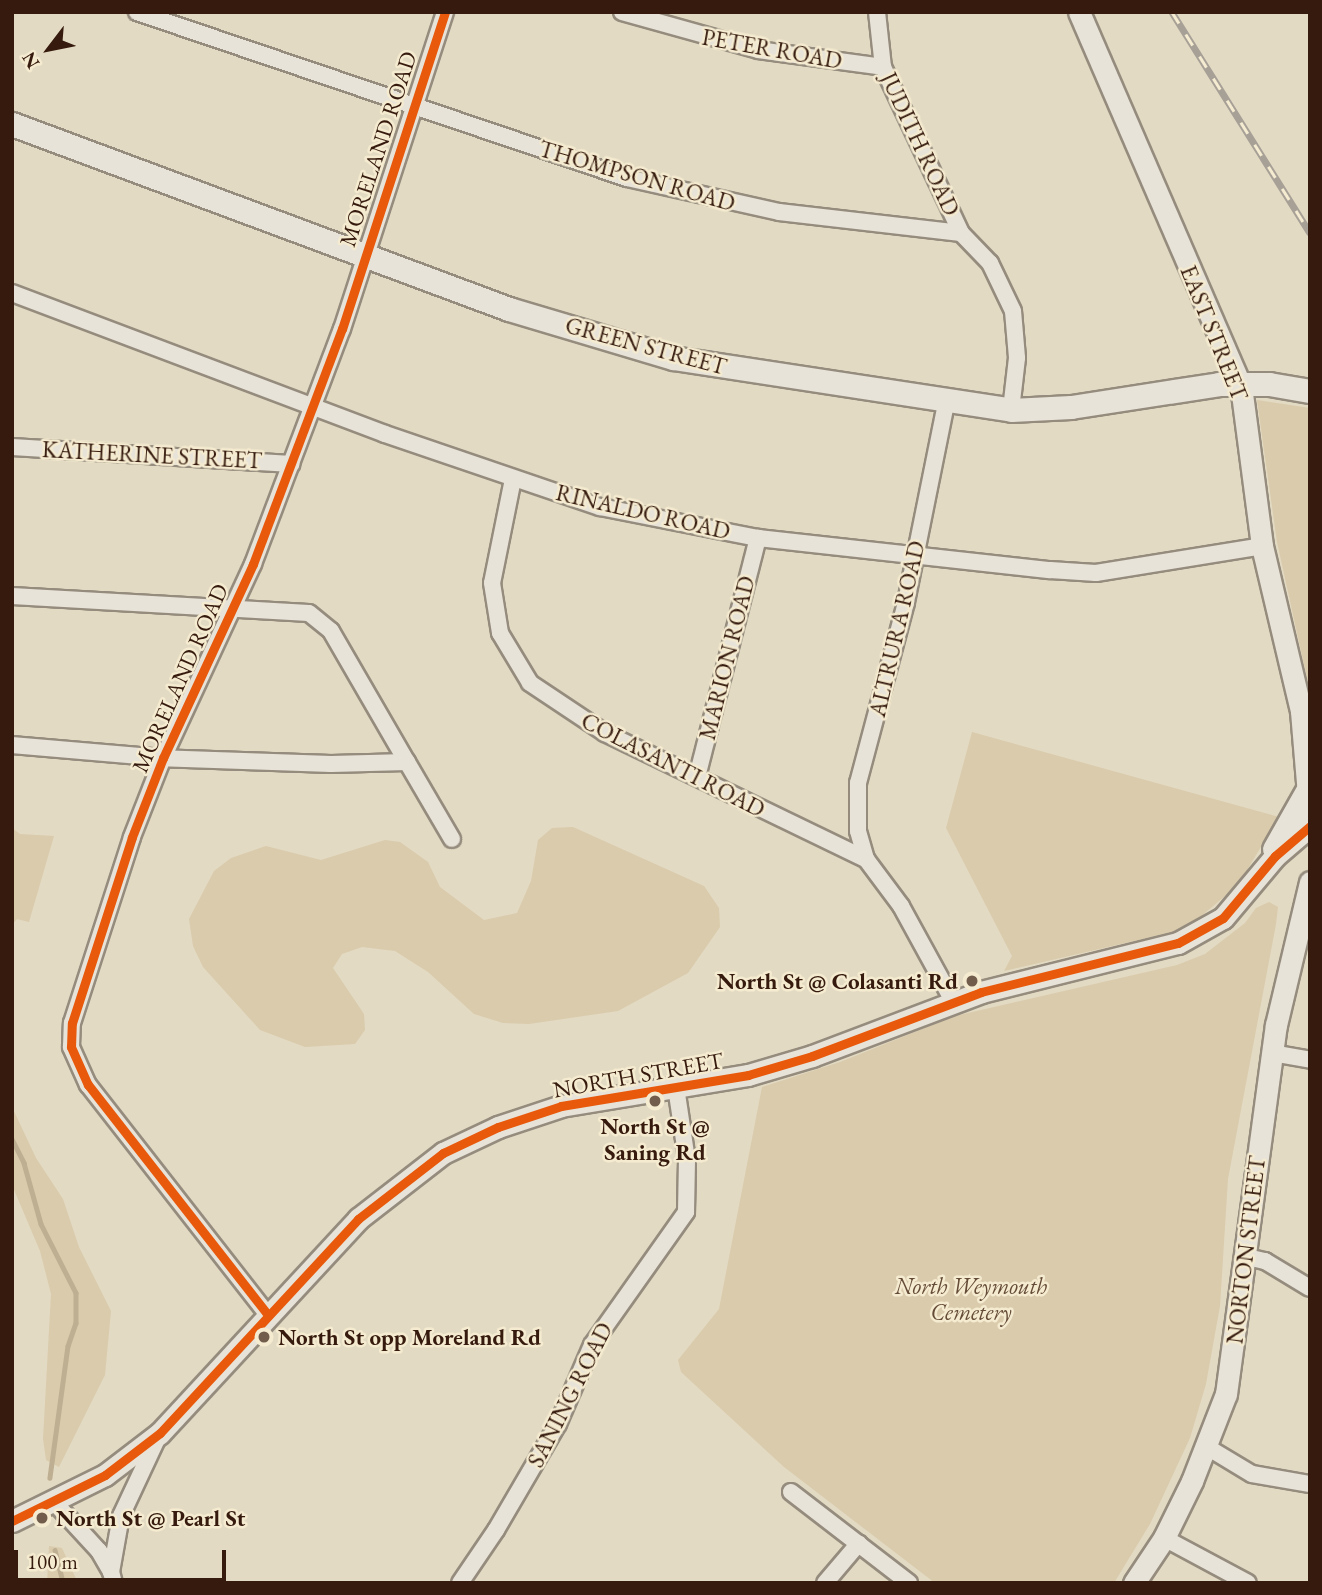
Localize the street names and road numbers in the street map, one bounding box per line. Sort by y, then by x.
street label: PETER ROAD [700,23,844,75]
street label: MORELAND ROAD [333,48,423,250]
street label: JUDITH ROAD [875,68,965,220]
street label: THOMPSON ROAD [536,135,738,217]
street label: EAST STREET [1174,261,1254,405]
street label: GREEN STREET [562,311,730,381]
street label: KATHERINE STREET [41,435,263,475]
street label: RINALDO ROAD [553,479,733,545]
street label: ALTRURA ROAD [863,538,931,720]
street label: MARION ROAD [693,573,761,743]
street label: MORELAND ROAD [126,579,234,777]
street label: COLASANTI ROAD [577,707,769,823]
street label: NORTH STREET [551,1046,725,1104]
street label: NORTON STREET [1221,1155,1271,1345]
street label: SANING ROAD [522,1318,618,1472]

